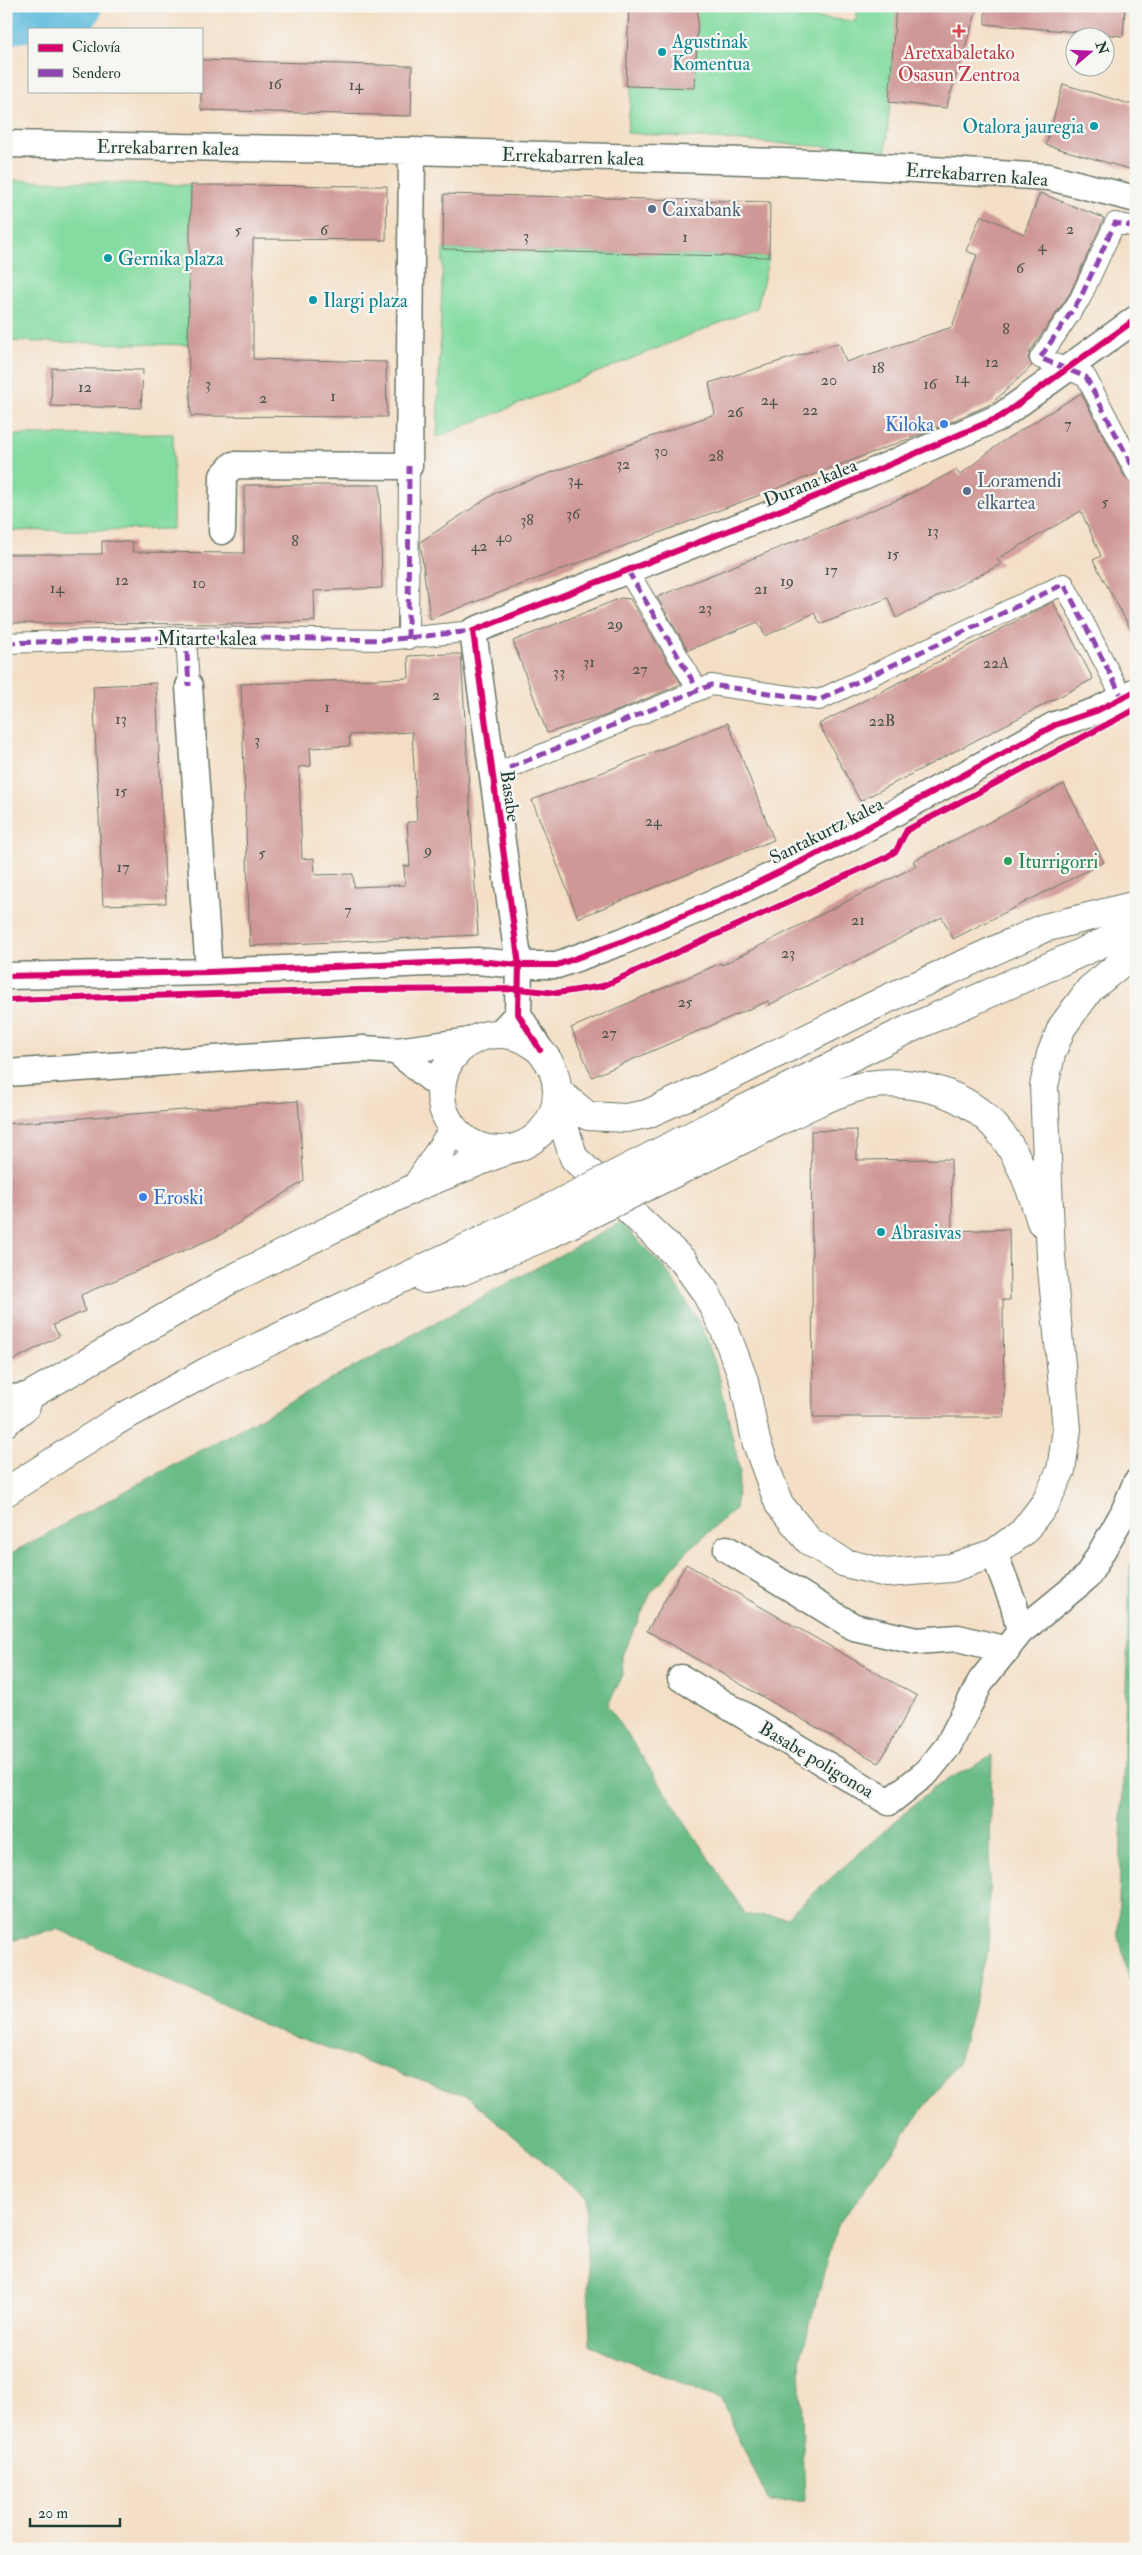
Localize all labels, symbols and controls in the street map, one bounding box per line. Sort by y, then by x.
marker: Aretxabaletako Osasun Zentroa [952,24,966,38]
legend [28,28,202,92]
north arrow [1064,28,1114,78]
place label: Agustinak Komentua [671,30,750,76]
text: Ciclovía [72,38,121,57]
text: N [1091,38,1112,57]
place label: Aretxabaletako Osasun Zentroa [898,41,1020,87]
marker: Agustinak Komentua [656,46,668,58]
text: Sendero [72,64,121,83]
house number: 16 [268,74,283,94]
house number: 14 [349,75,365,95]
place label: Otalora jauregia [963,115,1084,139]
marker: Otalora jauregia [1088,120,1100,132]
street label: Errekabarren kalea [96,135,240,161]
street label: Errekabarren kalea [501,143,645,171]
street label: Errekabarren kalea [905,158,1049,192]
place label: Caixabank [662,198,741,222]
marker: Caixabank [646,203,658,215]
house number: 2 [1066,219,1074,239]
house number: 5 [234,220,242,240]
house number: 6 [320,220,329,240]
house number: 3 [523,226,529,246]
house number: 1 [682,227,688,247]
house number: 4 [1038,236,1048,256]
place label: Gernika plaza [118,247,224,272]
marker: Gernika plaza [102,252,114,264]
house number: 6 [1016,258,1025,278]
place label: Ilargi plaza [323,289,408,314]
marker: Ilargi plaza [307,294,319,306]
house number: 8 [1002,319,1010,339]
house number: 12 [985,352,999,372]
house number: 18 [871,358,885,378]
house number: 14 [955,368,971,388]
house number: 20 [821,370,837,390]
house number: 3 [205,374,211,394]
house number: 16 [923,374,938,394]
house number: 12 [78,377,92,397]
house number: 1 [330,386,336,406]
house number: 2 [259,388,267,408]
house number: 24 [761,390,779,410]
house number: 22 [802,400,818,420]
house number: 26 [727,402,744,422]
place label: Kiloka [885,413,934,437]
house number: 7 [1064,414,1072,434]
marker: Kiloka [938,418,950,430]
house number: 30 [654,441,668,461]
house number: 28 [708,446,724,466]
street label: Durana kalea [760,453,861,513]
house number: 32 [616,454,630,474]
place label: Loramendi elkartea [977,469,1062,515]
house number: 34 [568,470,584,490]
marker: Loramendi elkartea [961,485,973,497]
house number: 5 [1101,492,1109,512]
house number: 36 [566,504,581,524]
house number: 38 [520,510,534,530]
house number: 13 [927,521,939,541]
house number: 40 [496,527,512,547]
house number: 8 [291,531,299,551]
house number: 42 [471,536,487,556]
house number: 15 [887,544,899,564]
house number: 17 [824,560,838,580]
house number: 12 [115,570,129,590]
house number: 19 [780,571,794,591]
house number: 10 [192,573,206,593]
house number: 14 [50,578,66,598]
house number: 21 [754,579,768,599]
house number: 23 [698,598,712,618]
house number: 29 [607,614,623,634]
street label: Mitarte kalea [157,627,257,651]
house number: 31 [583,652,595,672]
house number: 22A [983,653,1009,673]
house number: 27 [632,659,648,679]
house number: 33 [553,662,565,682]
house number: 2 [432,685,440,705]
house number: 1 [324,697,330,717]
house number: 13 [115,709,127,729]
house number: 22B [869,711,895,731]
house number: 3 [254,730,260,750]
street label: Basabe [495,769,526,824]
house number: 15 [115,781,127,801]
street label: Santakurtz kalea [766,792,888,870]
house number: 24 [645,811,663,831]
house number: 9 [423,840,432,860]
house number: 5 [258,843,266,863]
place label: Iturrigorri [1018,850,1098,874]
marker: Iturrigorri [1002,855,1014,867]
house number: 17 [116,857,130,877]
house number: 7 [344,900,352,920]
house number: 21 [851,910,865,930]
house number: 23 [781,943,795,963]
house number: 25 [677,992,693,1012]
house number: 27 [601,1023,617,1043]
place label: Eroski [153,1186,204,1210]
marker: Eroski [137,1191,149,1203]
place label: Abrasivas [890,1221,961,1245]
marker: Abrasivas [875,1226,887,1238]
street label: Basabe poligonoa [754,1716,878,1804]
scale bar [30,2495,120,2527]
text: 20 m [38,2504,68,2523]

